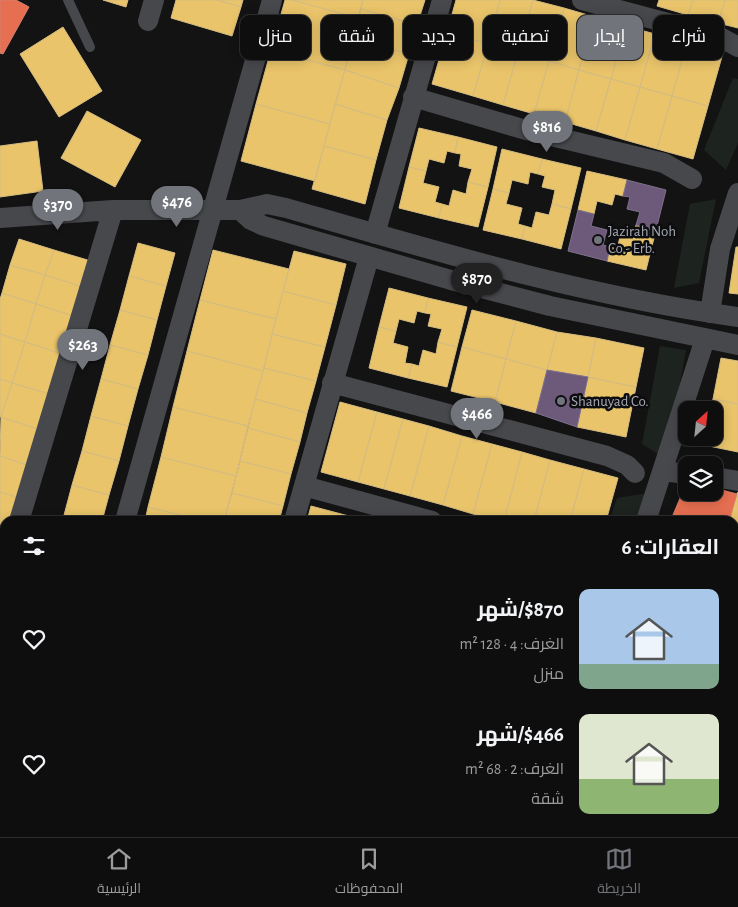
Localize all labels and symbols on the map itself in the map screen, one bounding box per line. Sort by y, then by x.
pin: $816 [517,110,577,153]
pin: $476 [147,186,207,228]
pin: $370 [28,188,88,231]
place label: Jazirah Noh Co.- Erb. [608,224,676,256]
marker: Jazirah Noh Co.- Erb. [592,234,604,246]
pin: $870 [447,262,507,305]
pin: $263 [53,328,113,371]
place label: Shanuyad Co. [571,394,649,409]
marker: Shanuyad Co. [555,395,567,407]
pin: $466 [447,398,507,440]
north arrow [678,401,722,446]

